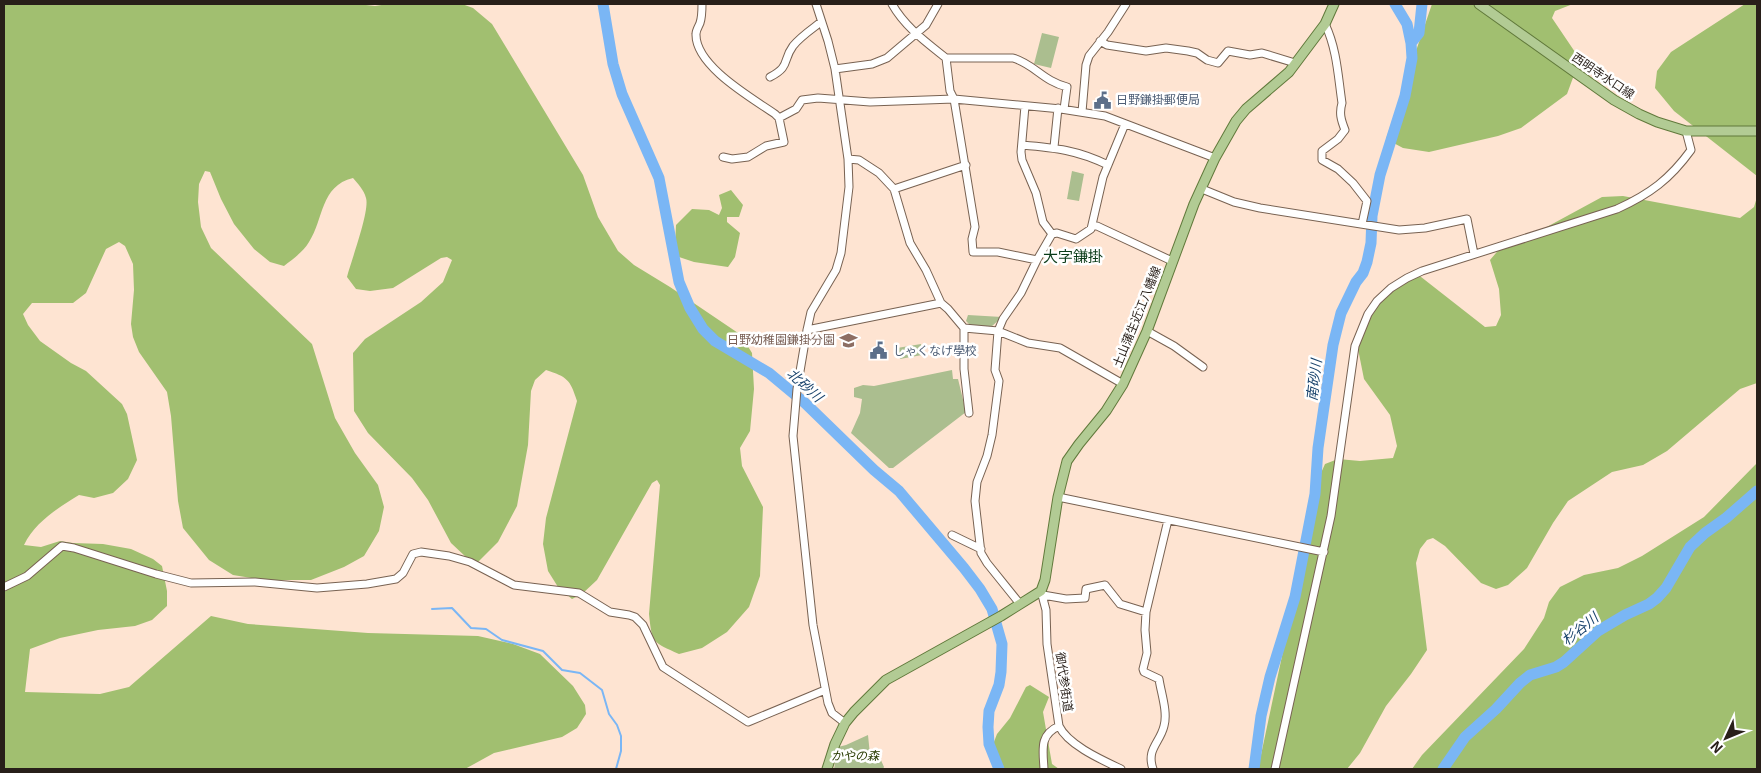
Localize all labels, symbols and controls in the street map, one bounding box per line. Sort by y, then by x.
street label: 西明寺水口線 [1569,48,1638,102]
public building icon: 日野鎌掛郵便局 [1092,90,1112,110]
place label: 日野鎌掛郵便局 [1116,90,1200,107]
district label: 大字鎌掛 [1043,245,1103,266]
street label: 土山蒲生近江八幡線 [1107,263,1164,370]
place label: 日野幼稚園鎌掛分園 [727,330,835,347]
school or university icon: 日野幼稚園鎌掛分園 [839,330,859,350]
public building icon: しゃくなげ學校 [869,341,889,361]
place label: しゃくなげ學校 [893,341,977,358]
water label: 南砂川 [1301,356,1326,402]
water label: 北砂川 [783,363,829,407]
water label: 杉谷川 [1557,606,1604,649]
street label: 御代参街道 [1053,651,1078,713]
north arrow [1701,713,1751,763]
text: N [1705,737,1727,758]
park label: かやの森 [831,746,880,763]

